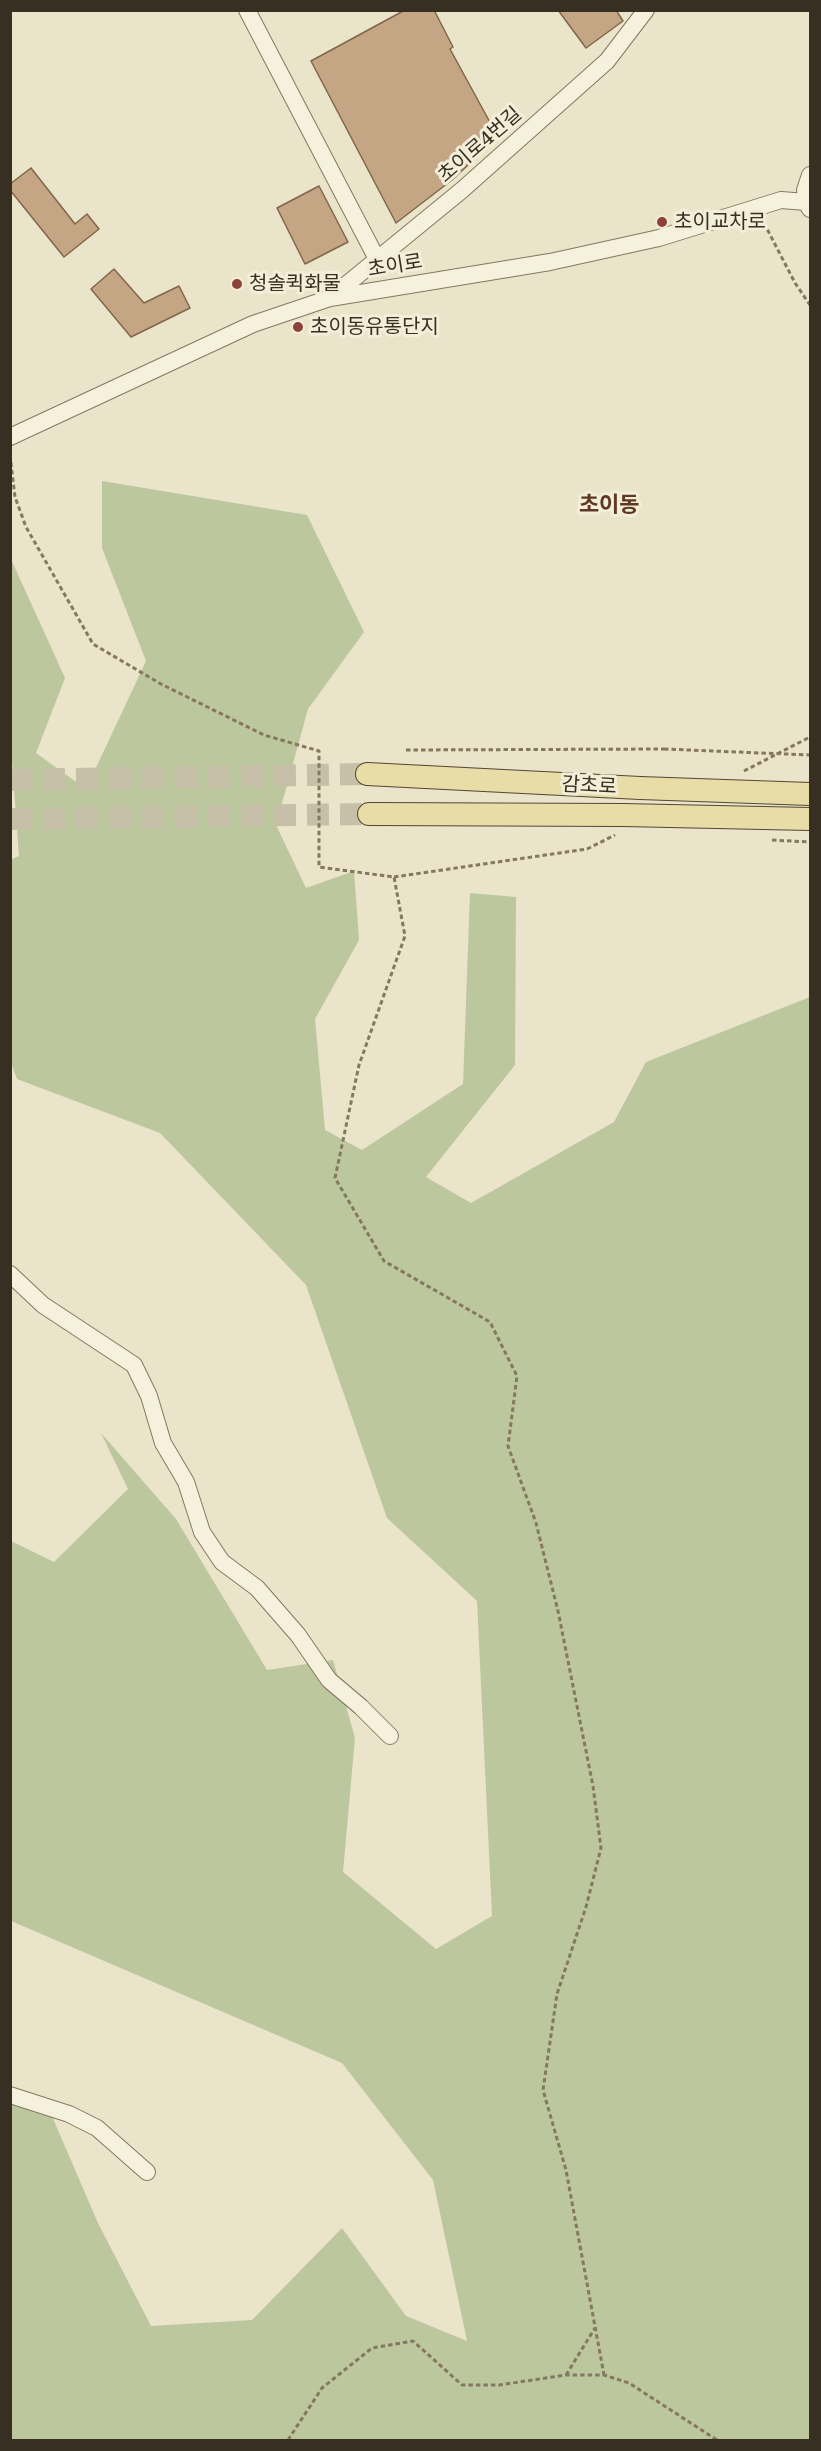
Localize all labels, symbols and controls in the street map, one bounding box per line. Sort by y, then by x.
street label: 초이로4번길 [433,102,527,188]
place label: 초이교차로 [674,210,766,234]
marker: 초이교차로 [655,215,669,229]
street label: 초이로 [366,250,424,282]
place label: 청솔퀵화물 [249,272,341,296]
marker: 청솔퀵화물 [230,277,244,291]
place label: 초이동유통단지 [310,315,439,339]
marker: 초이동유통단지 [291,320,305,334]
district label: 초이동 [579,493,639,519]
street label: 감초로 [561,773,617,799]

